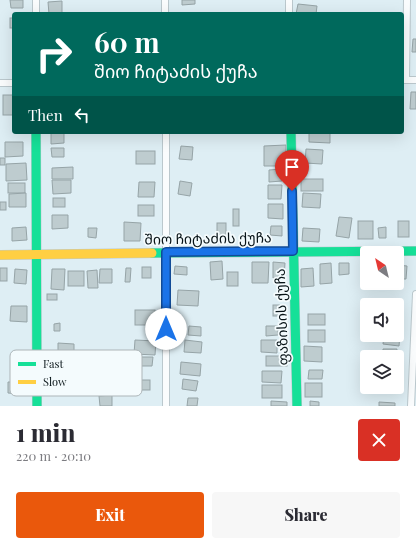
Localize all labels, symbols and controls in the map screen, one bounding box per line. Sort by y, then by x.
text: 60 m [94,23,160,60]
icon: right [28,28,80,80]
text: შიო ჩიტაძის ქუჩა [94,59,258,83]
icon: left [71,104,93,126]
text: Then [28,105,63,125]
pin [275,150,309,191]
icon: arrive [281,156,303,178]
street label: შიო ჩიტაძის ქუჩა [144,227,272,249]
north arrow [360,246,404,290]
map controls [360,246,404,394]
street label: ფაზისის ქუჩა [270,268,292,366]
button: sound [360,298,404,342]
position arrow [145,308,187,350]
legend [10,350,142,396]
button: layers [360,350,404,394]
text: Fast [43,356,63,371]
text: Slow [43,374,67,389]
text: 1 min [16,416,75,448]
button: close [358,419,400,461]
text: 220 m · 20:10 [16,447,91,464]
button: Exit [16,492,204,538]
button: Share [212,492,400,538]

